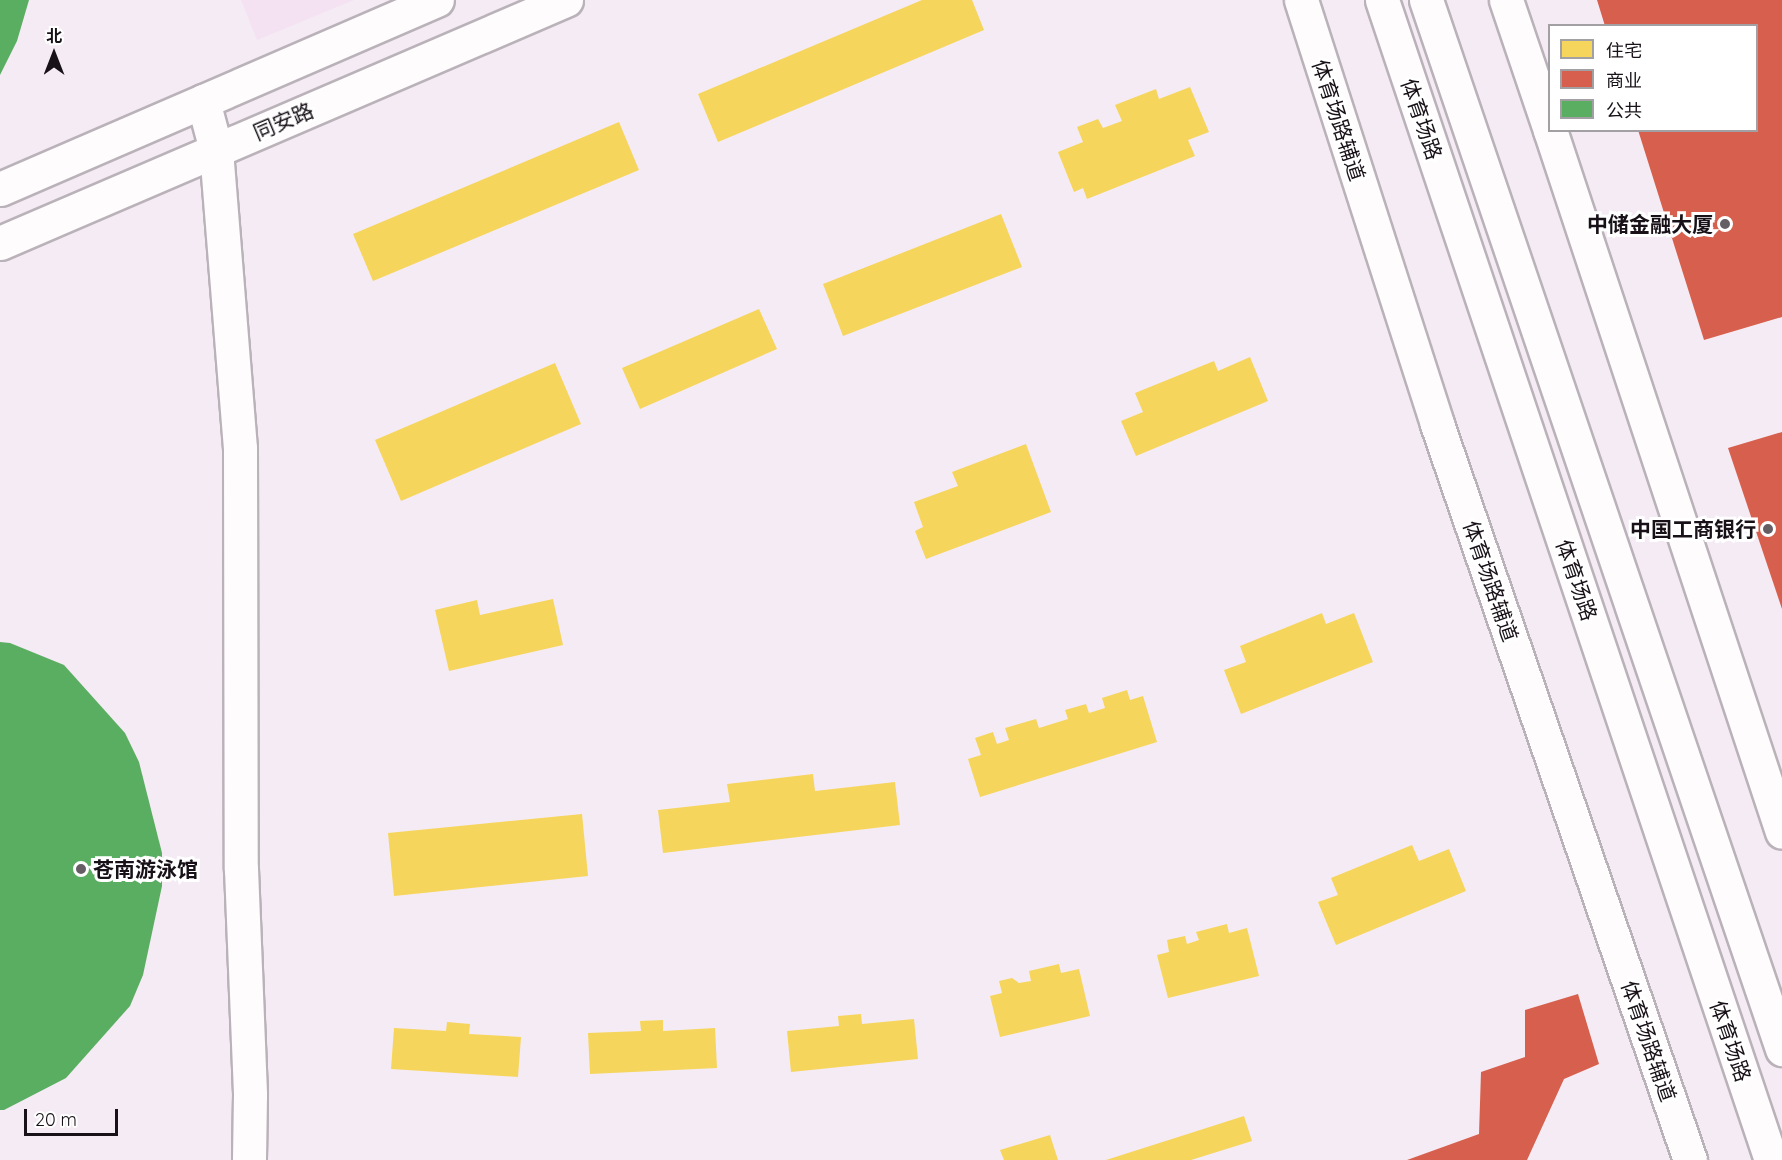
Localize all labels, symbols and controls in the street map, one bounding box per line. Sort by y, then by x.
north arrow [24,24,84,84]
legend [1548,24,1758,132]
text: 北 [46,26,62,46]
text: 住宅 [1606,39,1642,62]
street label: 体育场路辅道 [1308,56,1370,184]
text: 商业 [1606,69,1642,92]
street label: 体育场路 [1396,75,1448,163]
street label: 同安路 [249,97,317,145]
text: 公共 [1606,99,1642,122]
place label: 中储金融大厦 [1587,211,1713,237]
marker: 中储金融大厦 [1718,217,1732,231]
place label: 中国工商银行 [1630,516,1756,542]
street label: 体育场路辅道 [1459,517,1523,645]
marker: 中国工商银行 [1761,522,1775,536]
street label: 体育场路 [1551,536,1603,624]
place label: 苍南游泳馆 [93,856,198,882]
marker: 苍南游泳馆 [74,862,88,876]
street label: 体育场路辅道 [1617,977,1681,1105]
street label: 体育场路 [1705,997,1757,1085]
scale bar [27,1097,122,1135]
text: 20 m [35,1108,77,1131]

